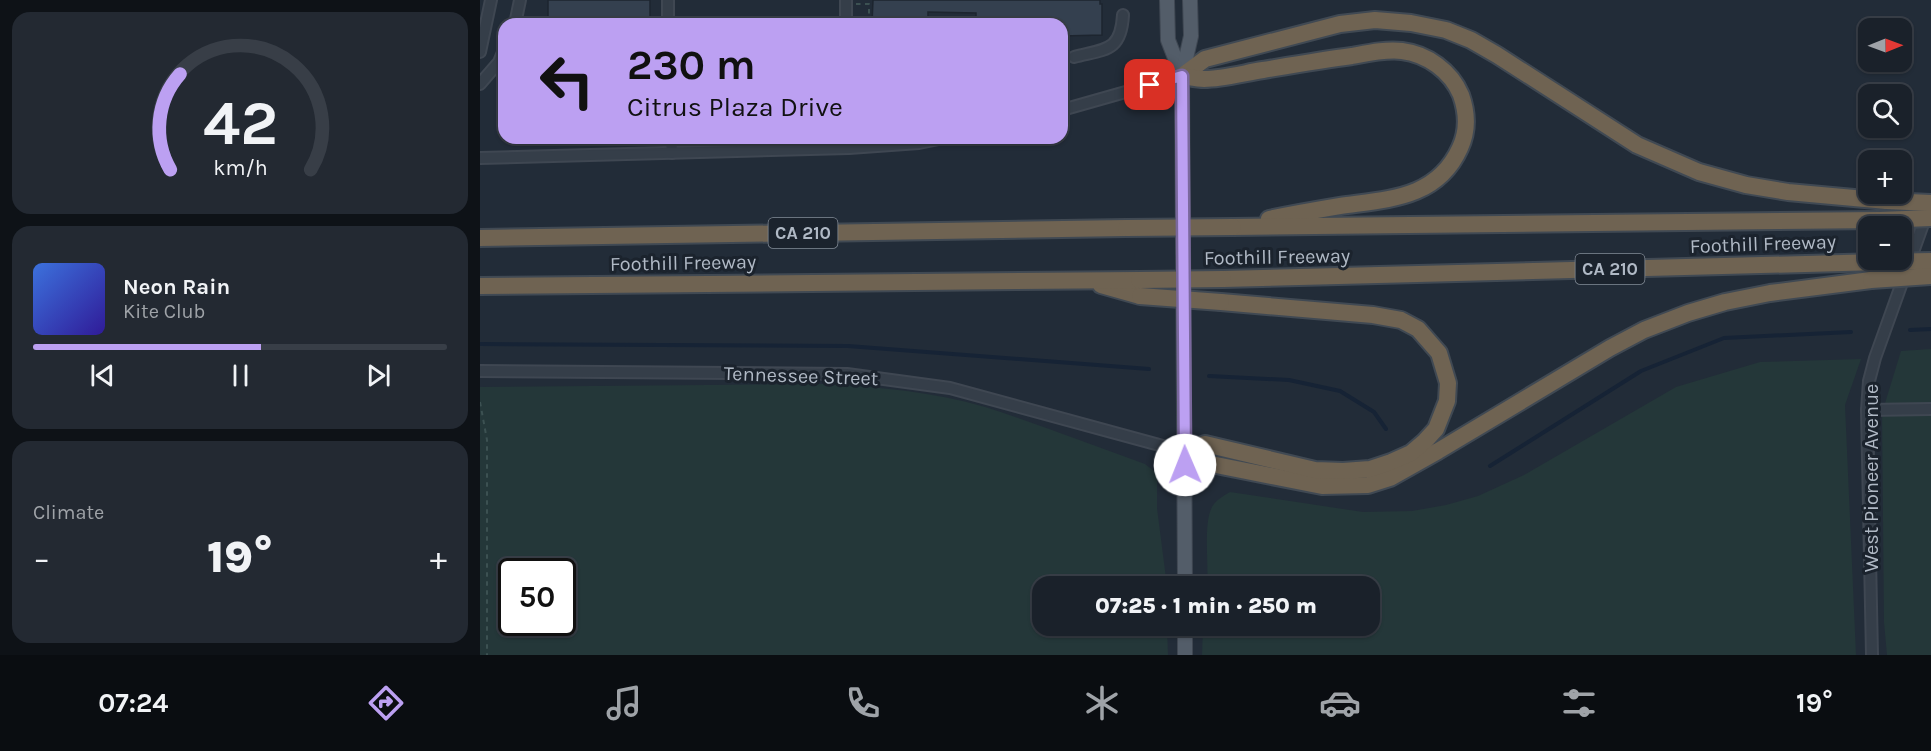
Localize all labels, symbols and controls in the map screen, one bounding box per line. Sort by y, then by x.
north arrow [1858,18,1912,72]
map controls [1858,18,1912,270]
text: 230 m [627,40,756,90]
icon: left [528,42,606,120]
pin [1124,59,1175,110]
icon: arrive [1133,68,1166,101]
button: search [1858,84,1912,138]
text: 42 [203,87,277,160]
text: Citrus Plaza Drive [627,91,843,123]
button: + [1858,150,1912,204]
text: km/h [213,156,267,181]
button: − [1858,216,1912,270]
road number: CA 210 [768,218,838,248]
street label: Foothill Freeway [1689,230,1837,258]
street label: Foothill Freeway [1204,244,1350,270]
street label: Foothill Freeway [610,250,756,276]
road number: CA 210 [1576,254,1644,284]
text: Neon Rain [123,274,230,300]
text: Kite Club [123,300,205,323]
icon: previous [86,359,119,392]
icon: pause [224,359,257,392]
icon: next [362,359,395,392]
street label: Tennessee Street [723,362,879,390]
street label: West Pioneer Avenue [1860,384,1883,572]
position arrow [1153,433,1217,497]
text: Climate [33,501,104,524]
text: 19° [207,531,273,583]
text: − [33,539,50,577]
text: + [430,539,447,577]
speed limit sign: 50 [498,558,576,636]
text: 07:25 · 1 min · 250 m [1095,593,1317,619]
icon: directions [365,682,407,724]
icon: music [603,682,645,724]
icon: phone [842,682,884,724]
icon: climate [1081,682,1123,724]
icon: car [1319,682,1361,724]
icon: filters [1558,682,1600,724]
text: 07:24 [98,687,168,719]
text: 19° [1796,687,1833,719]

